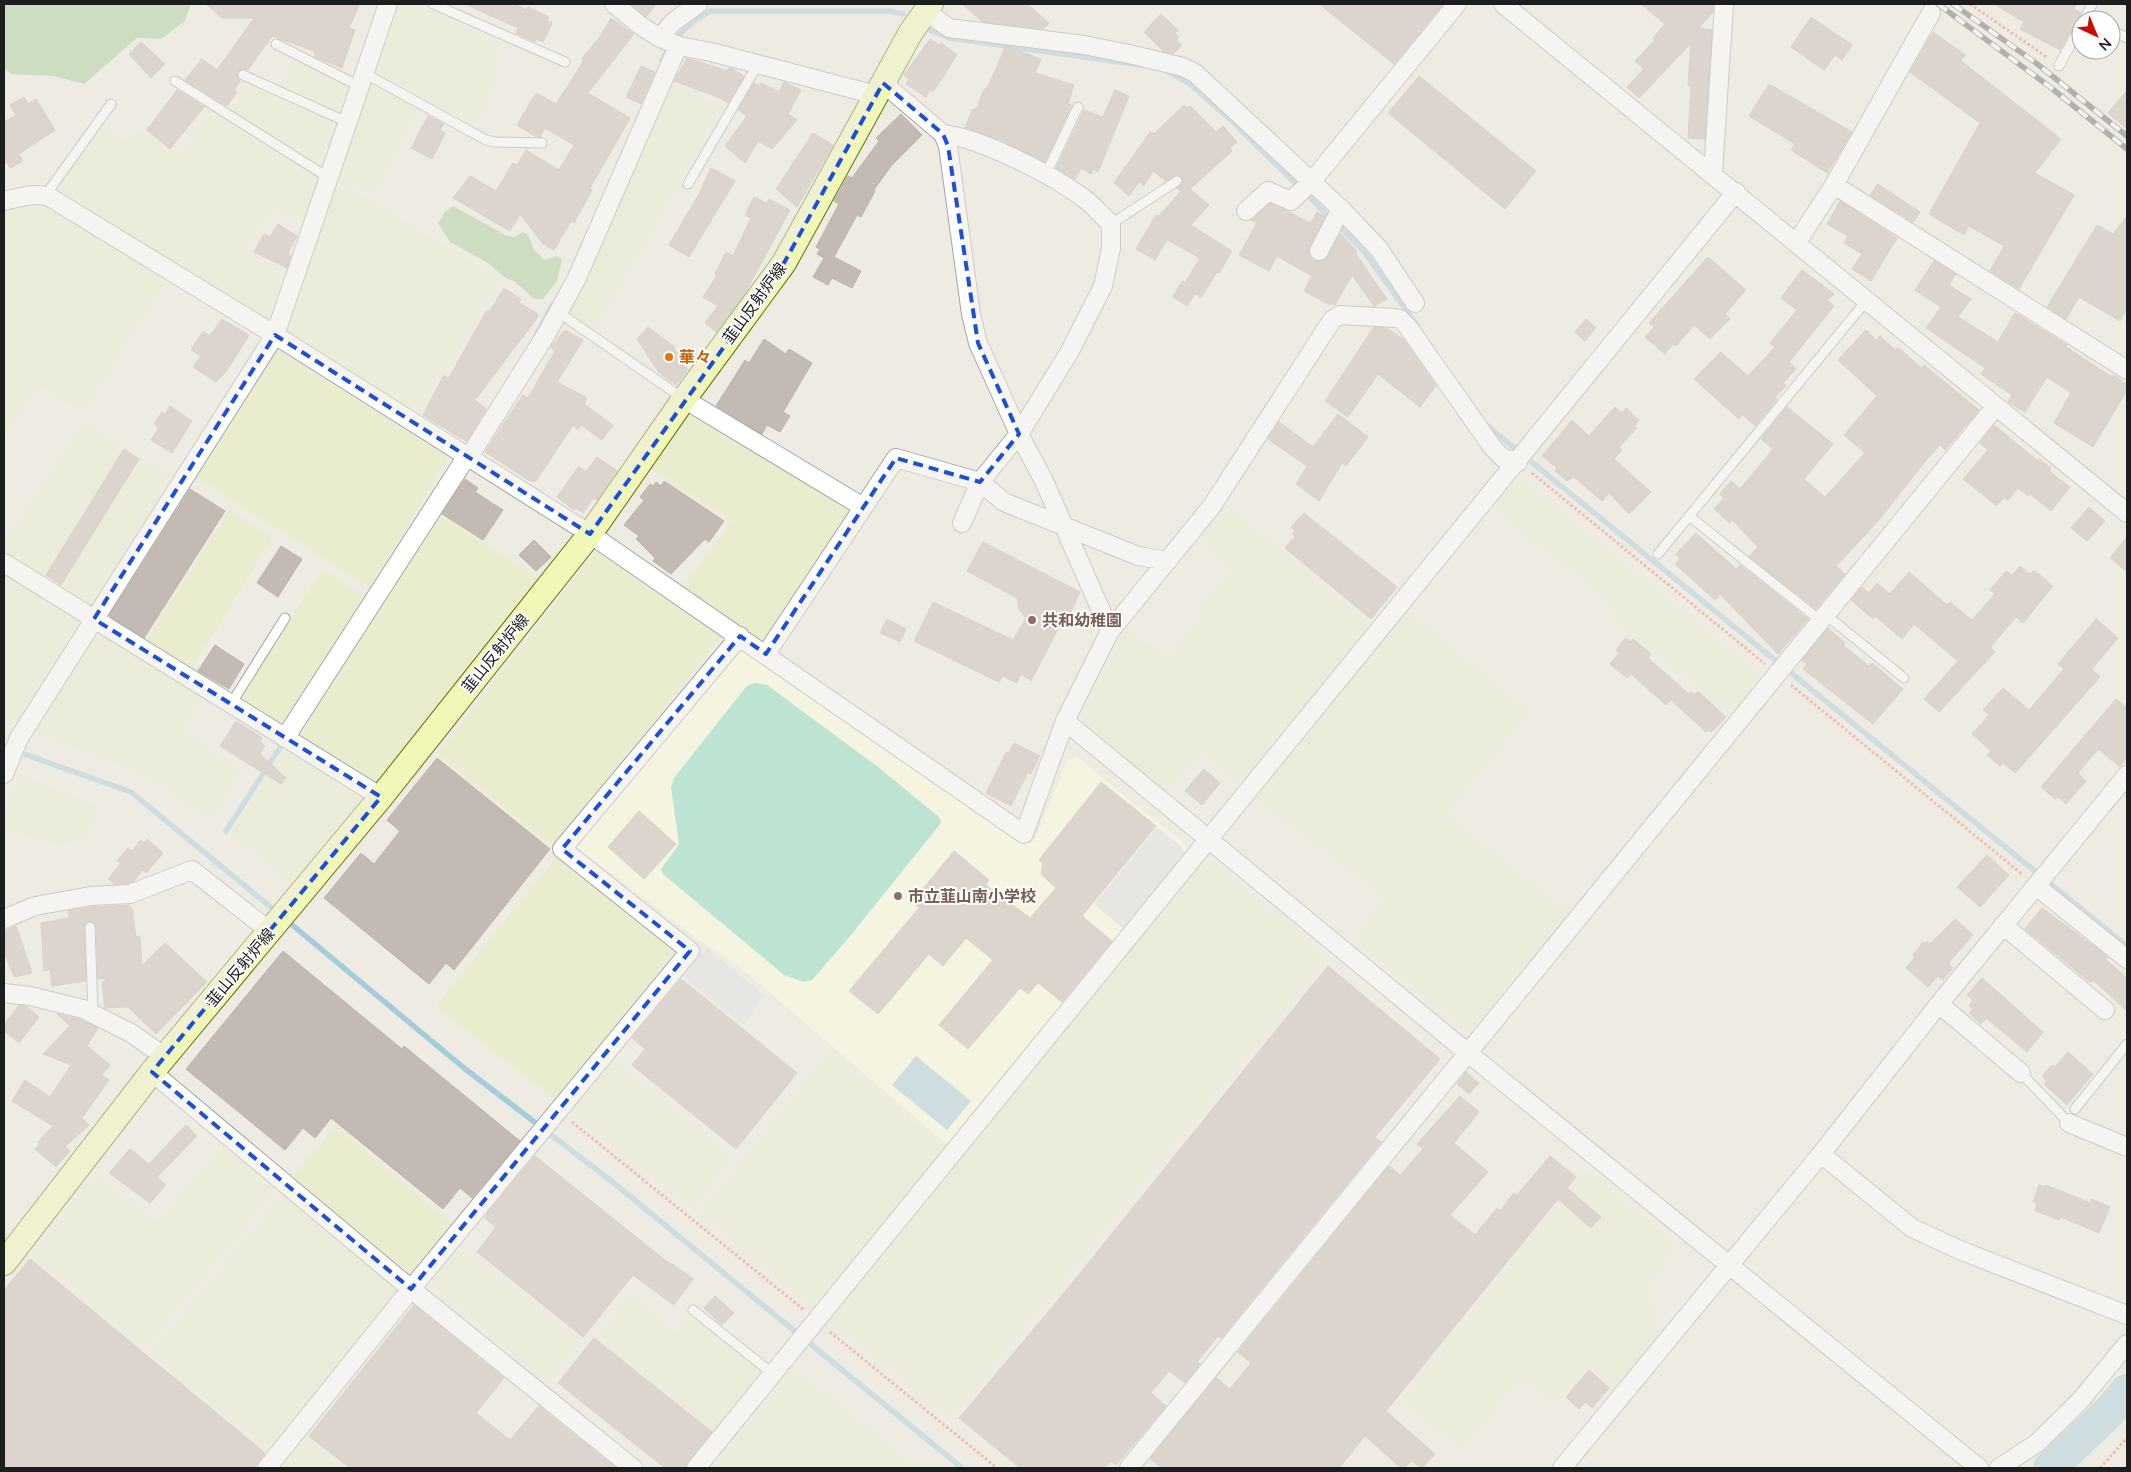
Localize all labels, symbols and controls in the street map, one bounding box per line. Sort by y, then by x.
north arrow [2071,10,2121,60]
text: N [2096,35,2115,55]
street label: 韮山反射炉線 [718,258,789,347]
place label: 華々 [679,347,711,366]
marker: 華々 [663,351,675,363]
street label: 韮山反射炉線 [457,609,532,696]
place label: 共和幼稚園 [1042,610,1122,629]
marker: 共和幼稚園 [1026,614,1038,626]
place label: 市立韮山南小学校 [908,886,1036,905]
marker: 市立韮山南小学校 [892,890,904,902]
street label: 韮山反射炉線 [201,924,278,1010]

